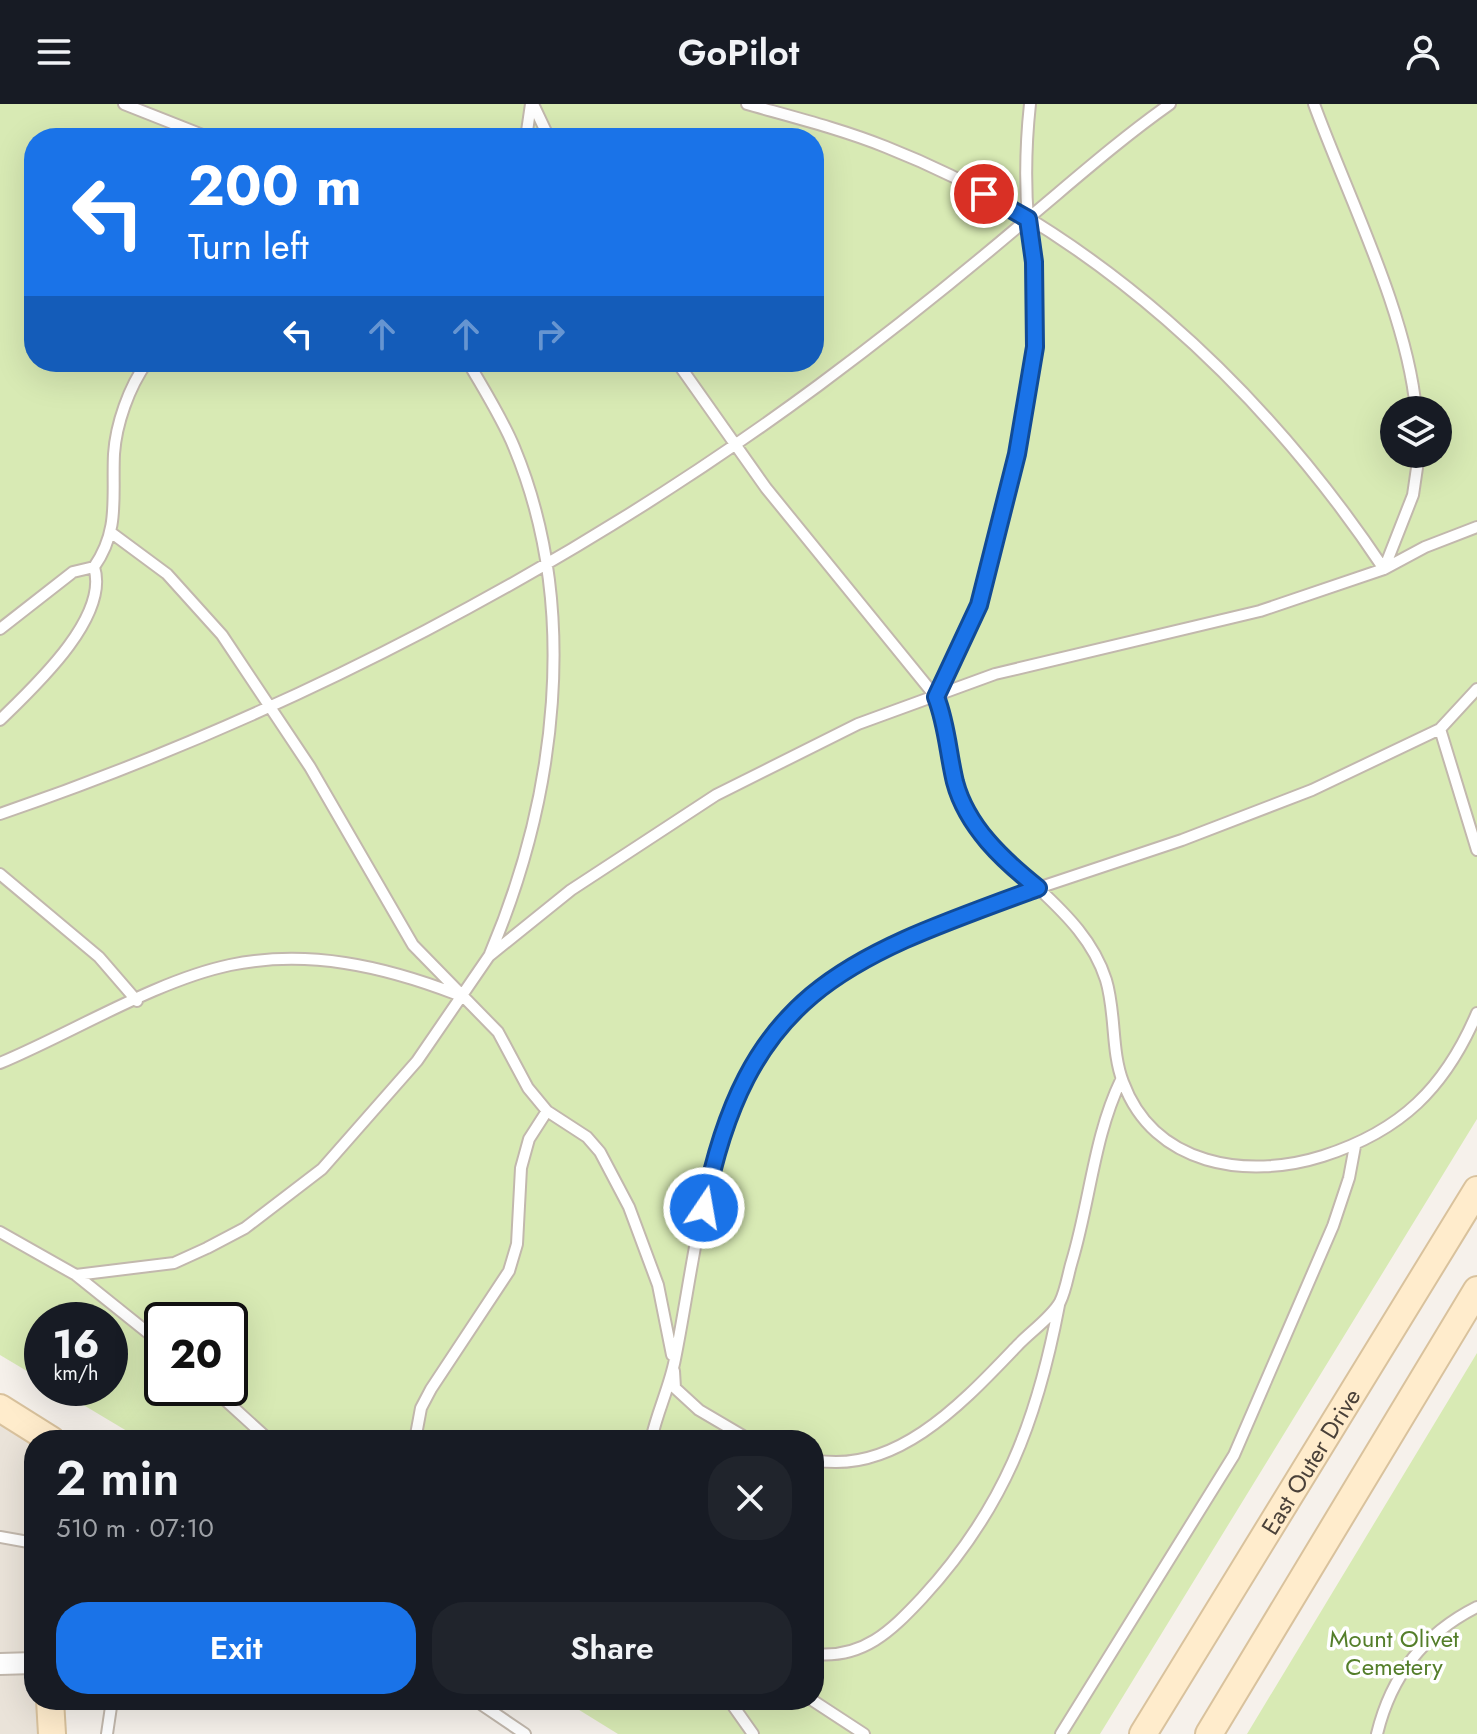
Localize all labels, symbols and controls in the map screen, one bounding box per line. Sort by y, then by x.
text: GoPilot [678,26,799,78]
icon: menu [32,30,76,74]
icon: person [1401,30,1445,74]
text: 200 m [188,145,362,226]
icon: left [56,160,160,264]
pin [950,160,1018,228]
icon: arrive [962,172,1006,216]
text: Turn left [188,220,309,272]
icon: left [276,312,320,356]
icon: ahead [360,312,404,356]
icon: ahead [444,312,488,356]
icon: right [528,312,572,356]
map controls [1380,396,1452,468]
button: layers [1380,396,1452,468]
position arrow [662,1166,746,1250]
speed limit sign: 20 [144,1302,248,1406]
text: 16 [52,1315,100,1373]
text: km/h [53,1359,99,1388]
street label: East Outer Drive [1252,1381,1369,1541]
text: 2 min [56,1444,179,1513]
button: close [708,1456,792,1540]
text: 510 m · 07:10 [56,1509,214,1547]
button: Exit [56,1602,416,1694]
button: Share [432,1602,792,1694]
park label: Mount Olivet Cemetery [1329,1621,1459,1684]

